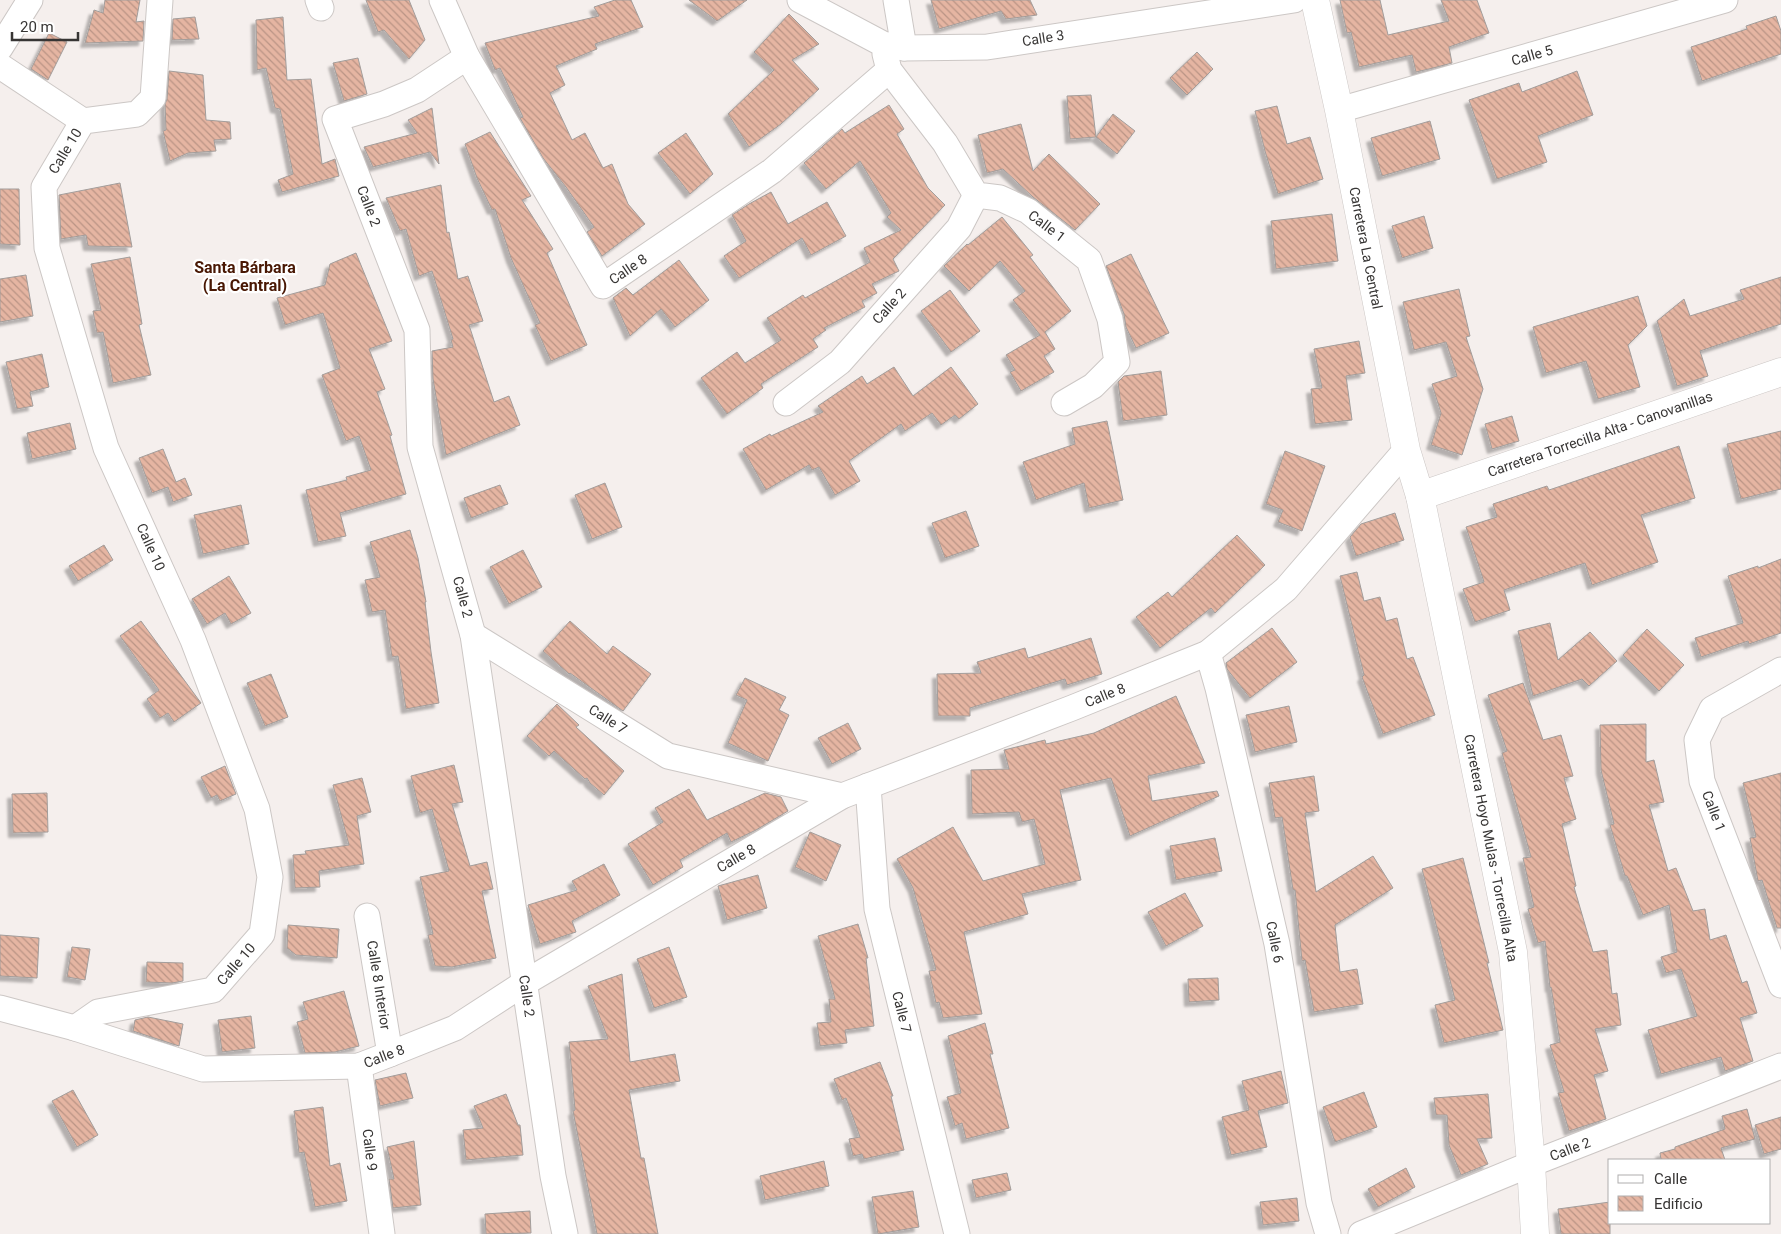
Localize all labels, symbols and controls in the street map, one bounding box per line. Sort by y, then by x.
scale bar [12,10,79,42]
text: 20 m [20,18,54,36]
street label: Calle 3 [1021,27,1065,49]
street label: Calle 5 [1509,41,1555,69]
street label: Calle 10 [45,125,85,177]
street label: Calle 2 [354,183,384,229]
street label: Carretera La Central [1346,186,1386,310]
street label: Calle 1 [1025,207,1069,245]
street label: Calle 8 [606,250,650,287]
district label: Santa Bárbara (La Central) [194,258,296,295]
street label: Calle 2 [869,285,909,327]
street label: Carretera Torrecilla Alta - Canovanillas [1485,388,1715,480]
street label: Calle 10 [133,521,169,573]
street label: Calle 2 [450,574,476,620]
street label: Calle 8 [1082,680,1128,710]
street label: Calle 7 [586,701,630,737]
street label: Carretera Hoyo Mulas - Torrecilla Alta [1461,733,1521,963]
street label: Calle 1 [1699,788,1729,834]
street label: Calle 8 [714,840,758,876]
street label: Calle 6 [1263,920,1287,964]
street label: Calle 8 Interior [364,939,394,1031]
street label: Calle 10 [214,940,259,988]
street label: Calle 2 [516,974,538,1018]
street label: Calle 7 [889,990,915,1035]
street label: Calle 8 [361,1041,407,1071]
street label: Calle 9 [359,1128,381,1172]
street label: Calle 2 [1547,1134,1593,1164]
legend [1608,1159,1771,1224]
text: Calle [1654,1170,1687,1188]
text: Edificio [1654,1195,1703,1213]

